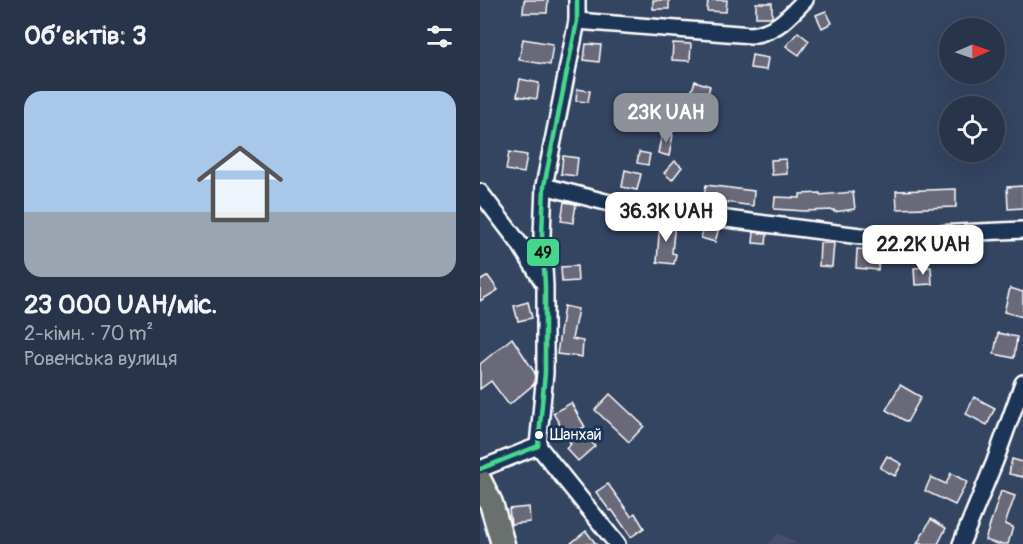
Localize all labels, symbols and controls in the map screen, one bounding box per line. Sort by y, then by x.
north arrow [939,18,1005,84]
map controls [939,18,1005,162]
text: Об’єктів: 3 [24,20,147,52]
icon: filters [423,20,456,53]
pin: 23K UAH [611,93,721,144]
button: locate [939,96,1005,162]
text: 23K UAH [627,100,705,125]
icon: home [186,130,294,238]
pin: 36.3K UAH [597,192,735,243]
text: 36.3K UAH [619,199,713,224]
pin: 22.2K UAH [854,225,992,276]
text: 22.2K UAH [876,232,970,257]
line badge: 49 [526,238,560,267]
text: 49 [534,243,552,263]
text: 23 000 UAH/міс. [24,289,217,321]
text: 2-кімн. · 70 m² [24,321,153,346]
text: Ровенська вулиця [24,346,177,371]
place label: Шанхай [550,425,602,445]
marker: Шанхай [533,429,545,441]

